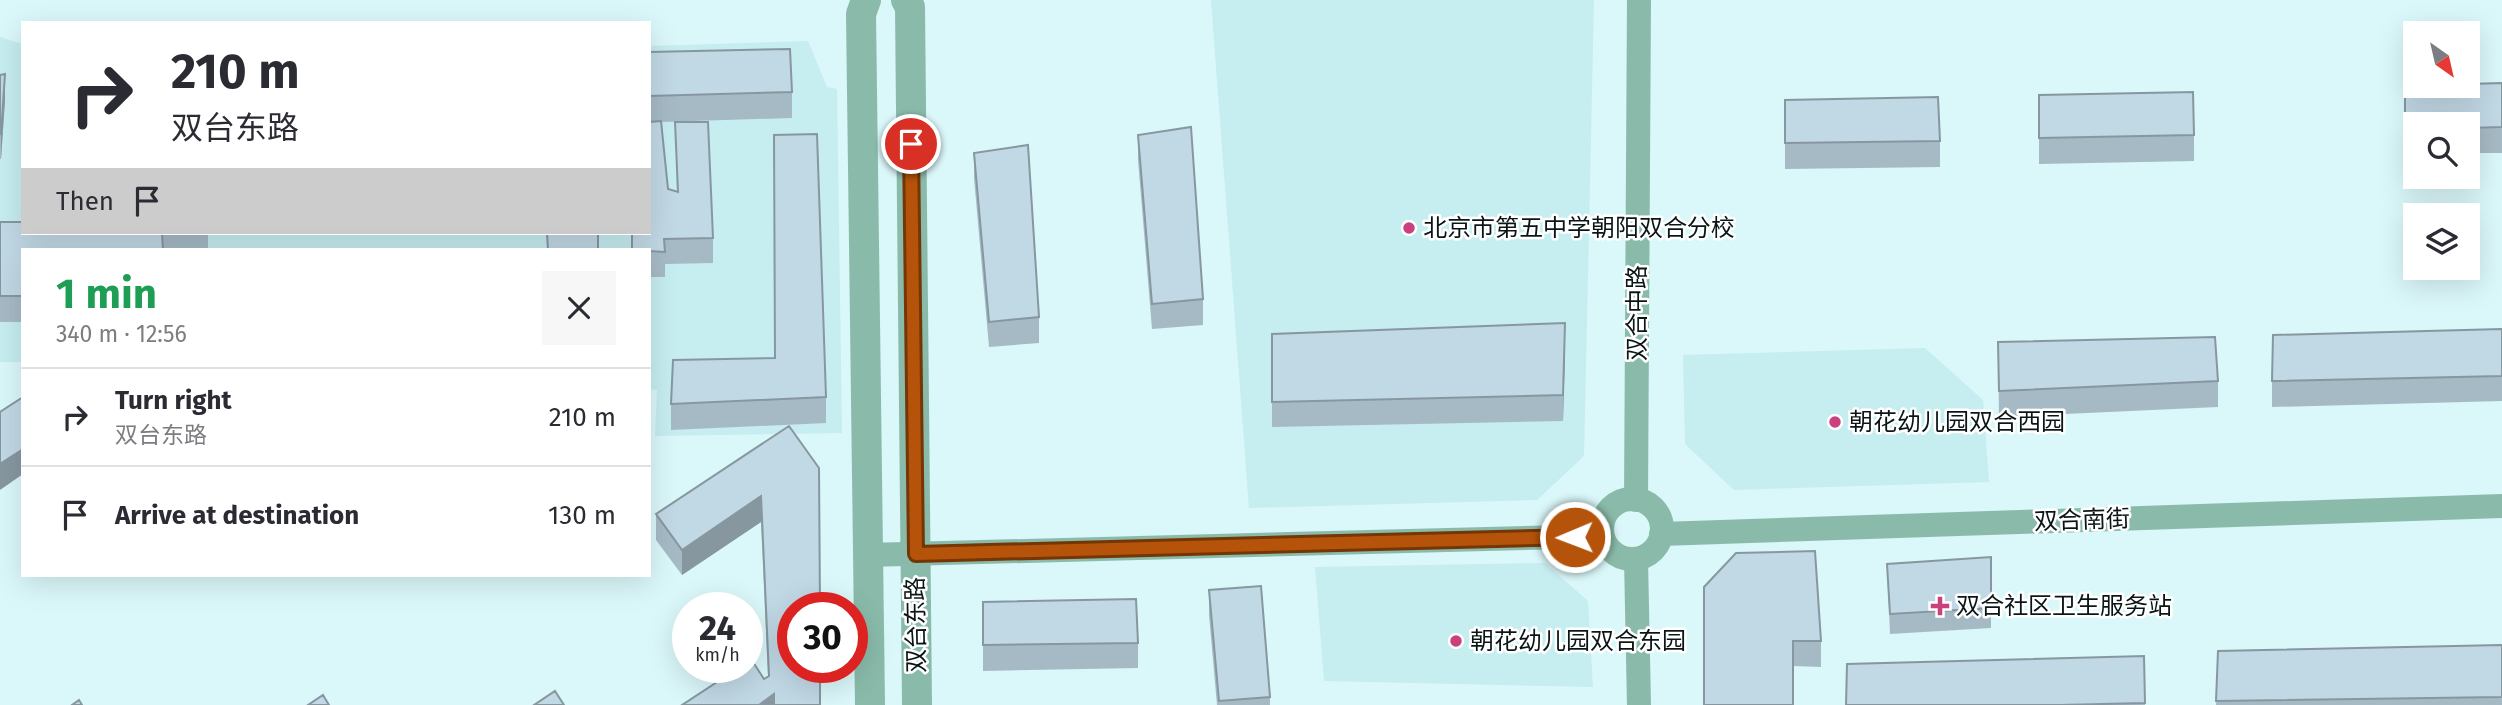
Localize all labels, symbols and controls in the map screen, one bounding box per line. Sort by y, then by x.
north arrow [2403,21,2480,98]
map controls [2403,21,2480,280]
text: 210 m [171,42,300,101]
icon: right [56,49,147,140]
text: 双台东路 [171,109,299,147]
button: search [2403,112,2480,189]
pin [881,114,941,174]
icon: arrive [892,125,930,163]
icon: arrive [128,182,166,220]
text: Then [56,186,114,217]
button: layers [2403,203,2480,280]
place label: 北京市第五中学朝阳双合分校 [1423,214,1735,242]
marker: 北京市第五中学朝阳双合分校 [1401,220,1417,236]
street label: 双合中路 [1623,265,1651,361]
text: 1 min [56,269,157,319]
button: close [542,271,616,345]
text: 340 m · 12:56 [56,320,187,348]
text: Turn right [115,385,232,416]
icon: right [56,398,94,436]
text: 210 m [549,402,616,433]
place label: 朝花幼儿园双合西园 [1849,408,2065,436]
marker: 朝花幼儿园双合西园 [1827,414,1843,430]
text: 双台东路 [115,421,207,449]
icon: arrive [56,496,94,534]
text: Arrive at destination [115,500,359,531]
text: 130 m [548,500,616,531]
position arrow [1538,500,1612,574]
street label: 双合南街 [2034,504,2130,536]
street label: 双台东路 [901,577,931,673]
speed limit sign: 30 [777,592,868,683]
place label: 双合社区卫生服务站 [1956,592,2172,620]
marker: 双合社区卫生服务站 [1930,596,1950,616]
text: 24 [699,607,736,649]
place label: 朝花幼儿园双合东园 [1470,627,1686,655]
marker: 朝花幼儿园双合东园 [1448,633,1464,649]
text: km/h [695,644,740,666]

